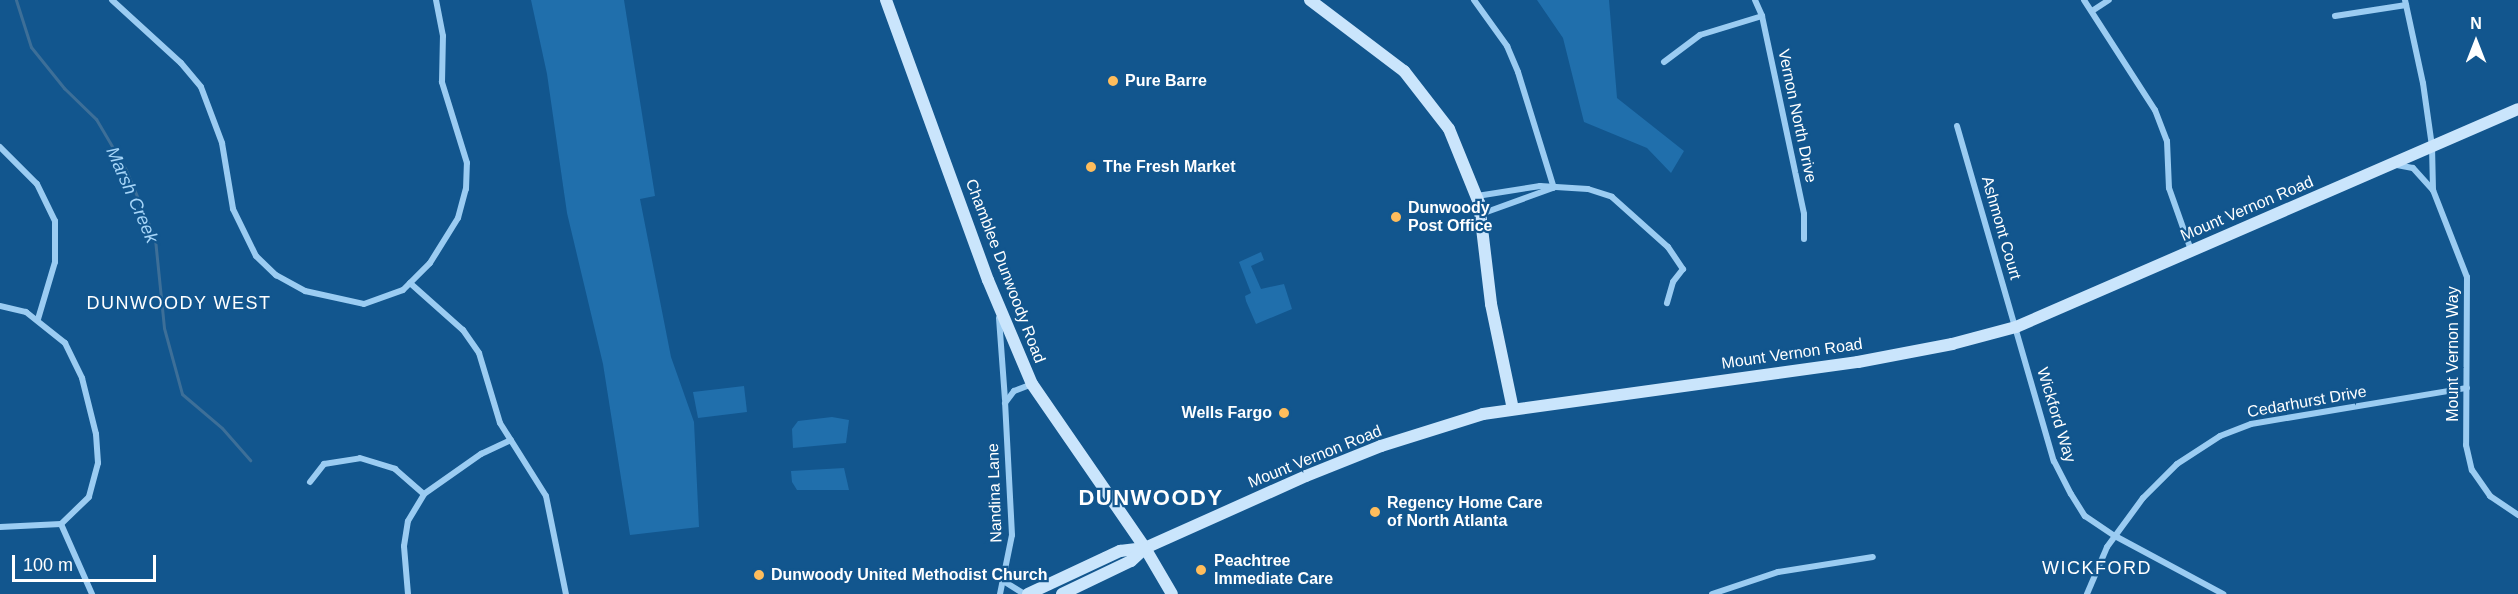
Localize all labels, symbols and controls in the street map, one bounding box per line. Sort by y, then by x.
north arrow [2446,12,2506,72]
text: N [2470,15,2482,32]
street label: Vernon North Drive [1773,47,1821,185]
place label: Pure Barre [1125,71,1207,91]
marker: Pure Barre [1106,74,1120,88]
water label: Marsh Creek [101,144,163,246]
place label: The Fresh Market [1103,157,1235,177]
marker: The Fresh Market [1084,160,1098,174]
street label: Mount Vernon Road [2178,172,2316,246]
street label: Ashmont Court [1977,174,2025,282]
street label: Chamblee Dunwoody Road [961,176,1049,366]
place label: Dunwoody Post Office [1408,198,1492,236]
marker: Dunwoody Post Office [1389,210,1403,224]
street label: Mount Vernon Way [2443,286,2463,422]
district label: DUNWOODY WEST [86,292,272,314]
street label: Mount Vernon Road [1720,335,1864,373]
street label: Wickford Way [2032,365,2080,465]
street label: Cedarhurst Drive [2246,382,2368,422]
place label: Wells Fargo [1182,403,1272,423]
marker: Wells Fargo [1277,406,1291,420]
street label: Mount Vernon Road [1245,421,1385,493]
street label: Nandina Lane [984,443,1006,543]
district label: DUNWOODY [1078,485,1224,511]
place label: Regency Home Care of North Atlanta [1387,493,1543,531]
marker: Regency Home Care of North Atlanta [1368,505,1382,519]
scale bar [15,543,159,581]
place label: Peachtree Immediate Care [1214,551,1333,589]
text: 100 m [23,555,73,575]
district label: WICKFORD [2042,557,2152,579]
marker: Peachtree Immediate Care [1192,561,1210,579]
place label: Dunwoody United Methodist Church [771,565,1047,585]
marker: Dunwoody United Methodist Church [752,568,766,582]

